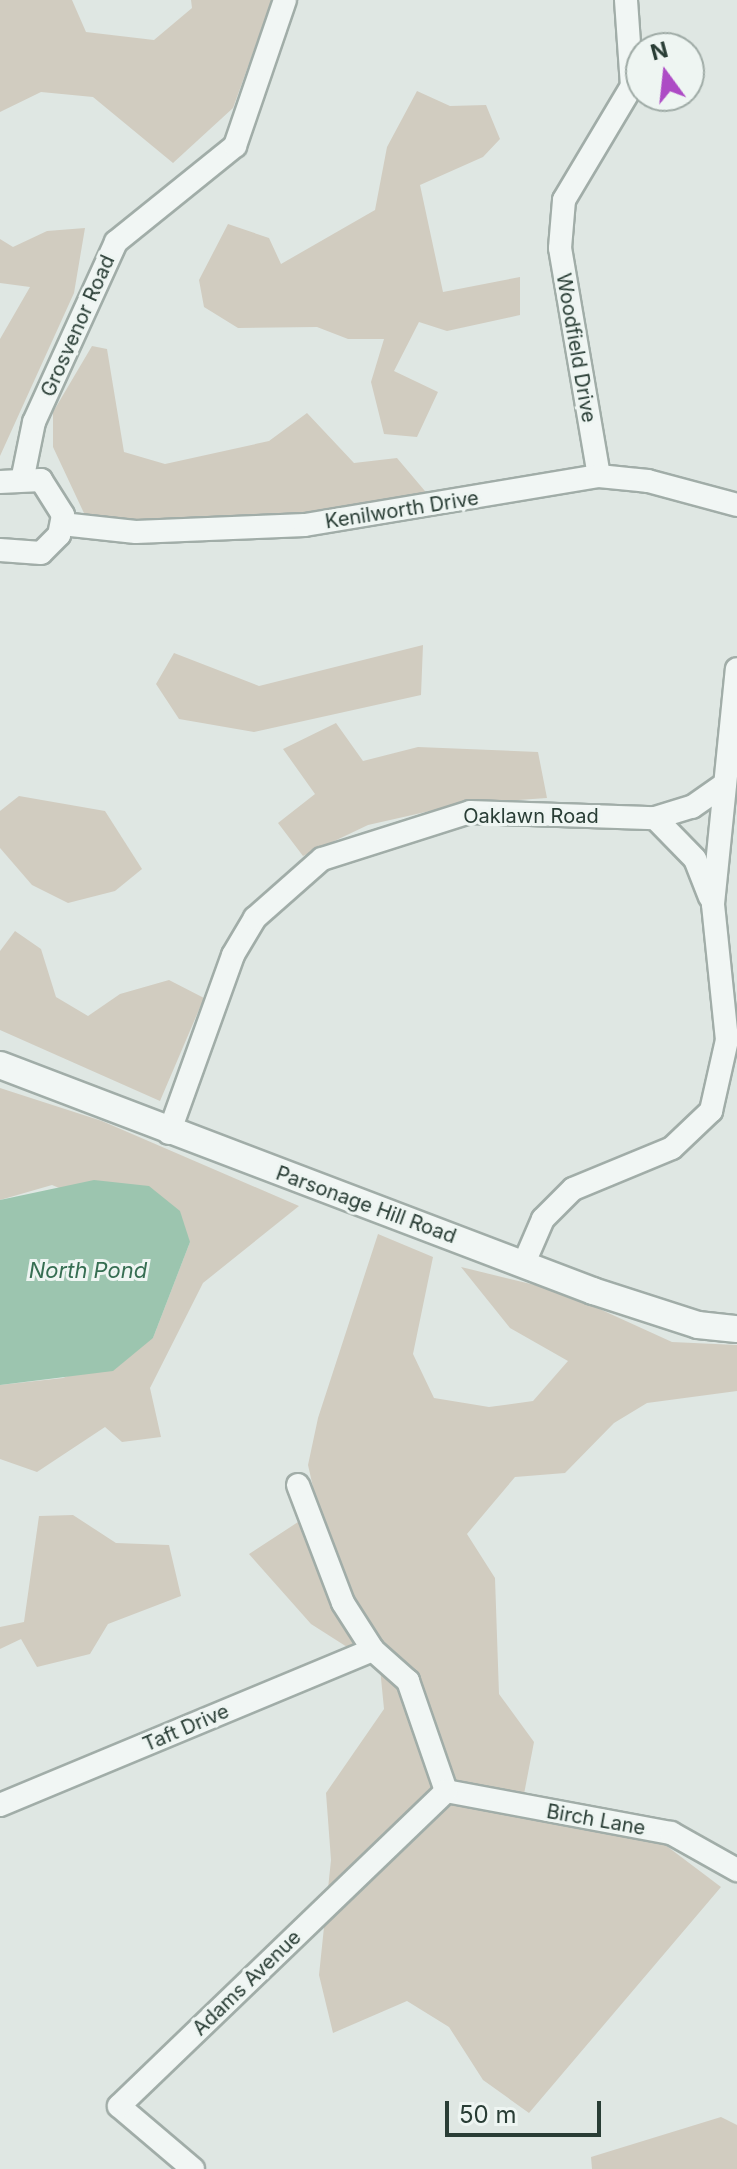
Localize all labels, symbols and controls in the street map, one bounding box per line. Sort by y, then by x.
north arrow [625,32,705,112]
text: N [648,36,671,65]
street label: Grosvenor Road [36,252,120,400]
street label: Woodfield Drive [551,271,601,425]
street label: Kenilworth Drive [323,486,481,534]
street label: Oaklawn Road [463,804,599,828]
street label: Parsonage Hill Road [273,1161,459,1249]
water label: North Pond [29,1258,147,1284]
street label: Taft Drive [139,1699,233,1757]
street label: Birch Lane [545,1799,647,1841]
street label: Adams Avenue [188,1925,306,2041]
scale bar [449,2085,605,2135]
text: 50 m [459,2100,517,2129]

